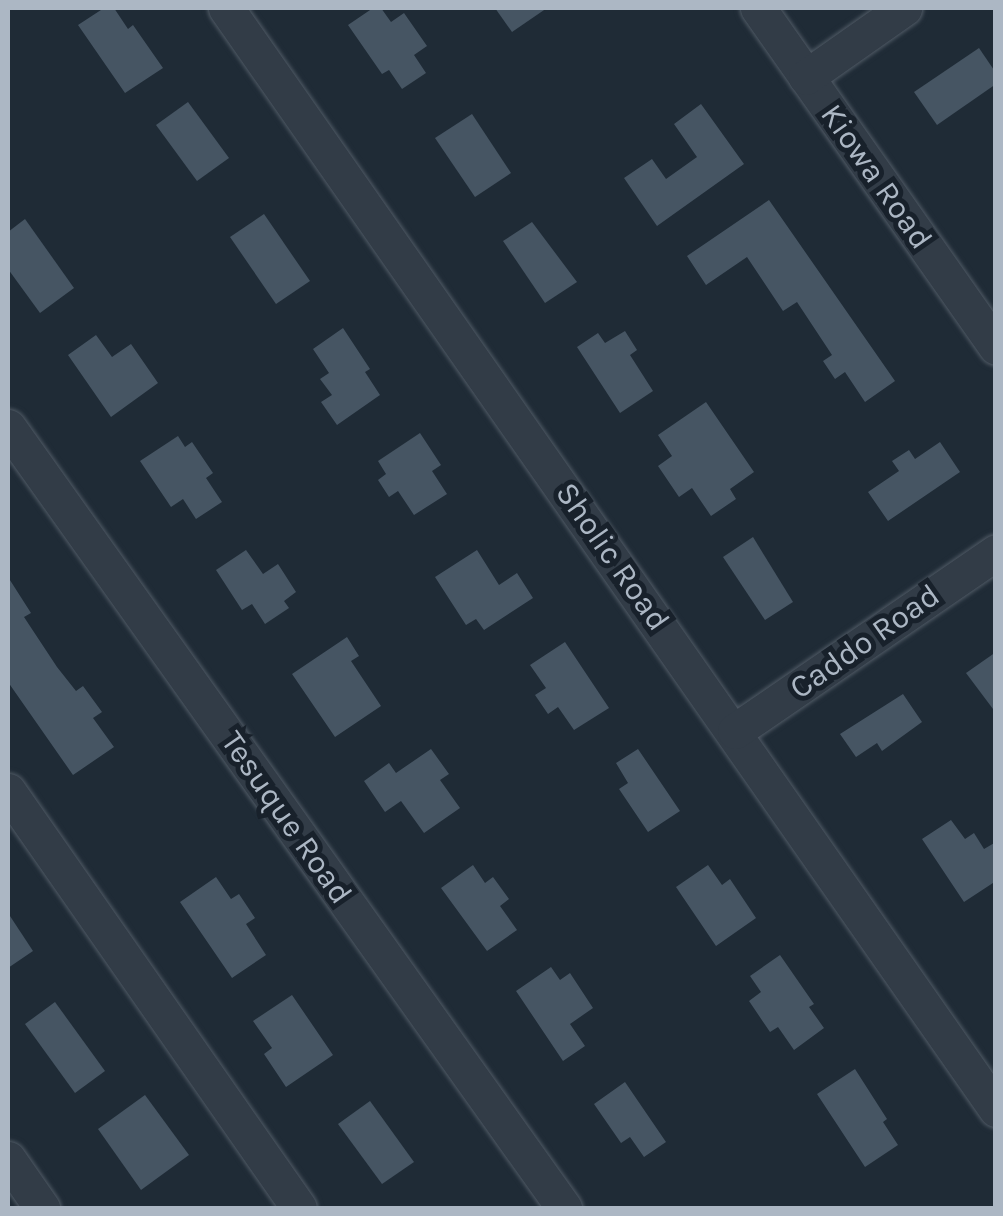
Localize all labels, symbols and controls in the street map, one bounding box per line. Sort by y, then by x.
street label: Kiowa Road [812,97,940,257]
street label: Sholic Road [547,475,677,639]
street label: Caddo Road [783,576,947,708]
street label: Tesuque Road [212,724,360,912]

